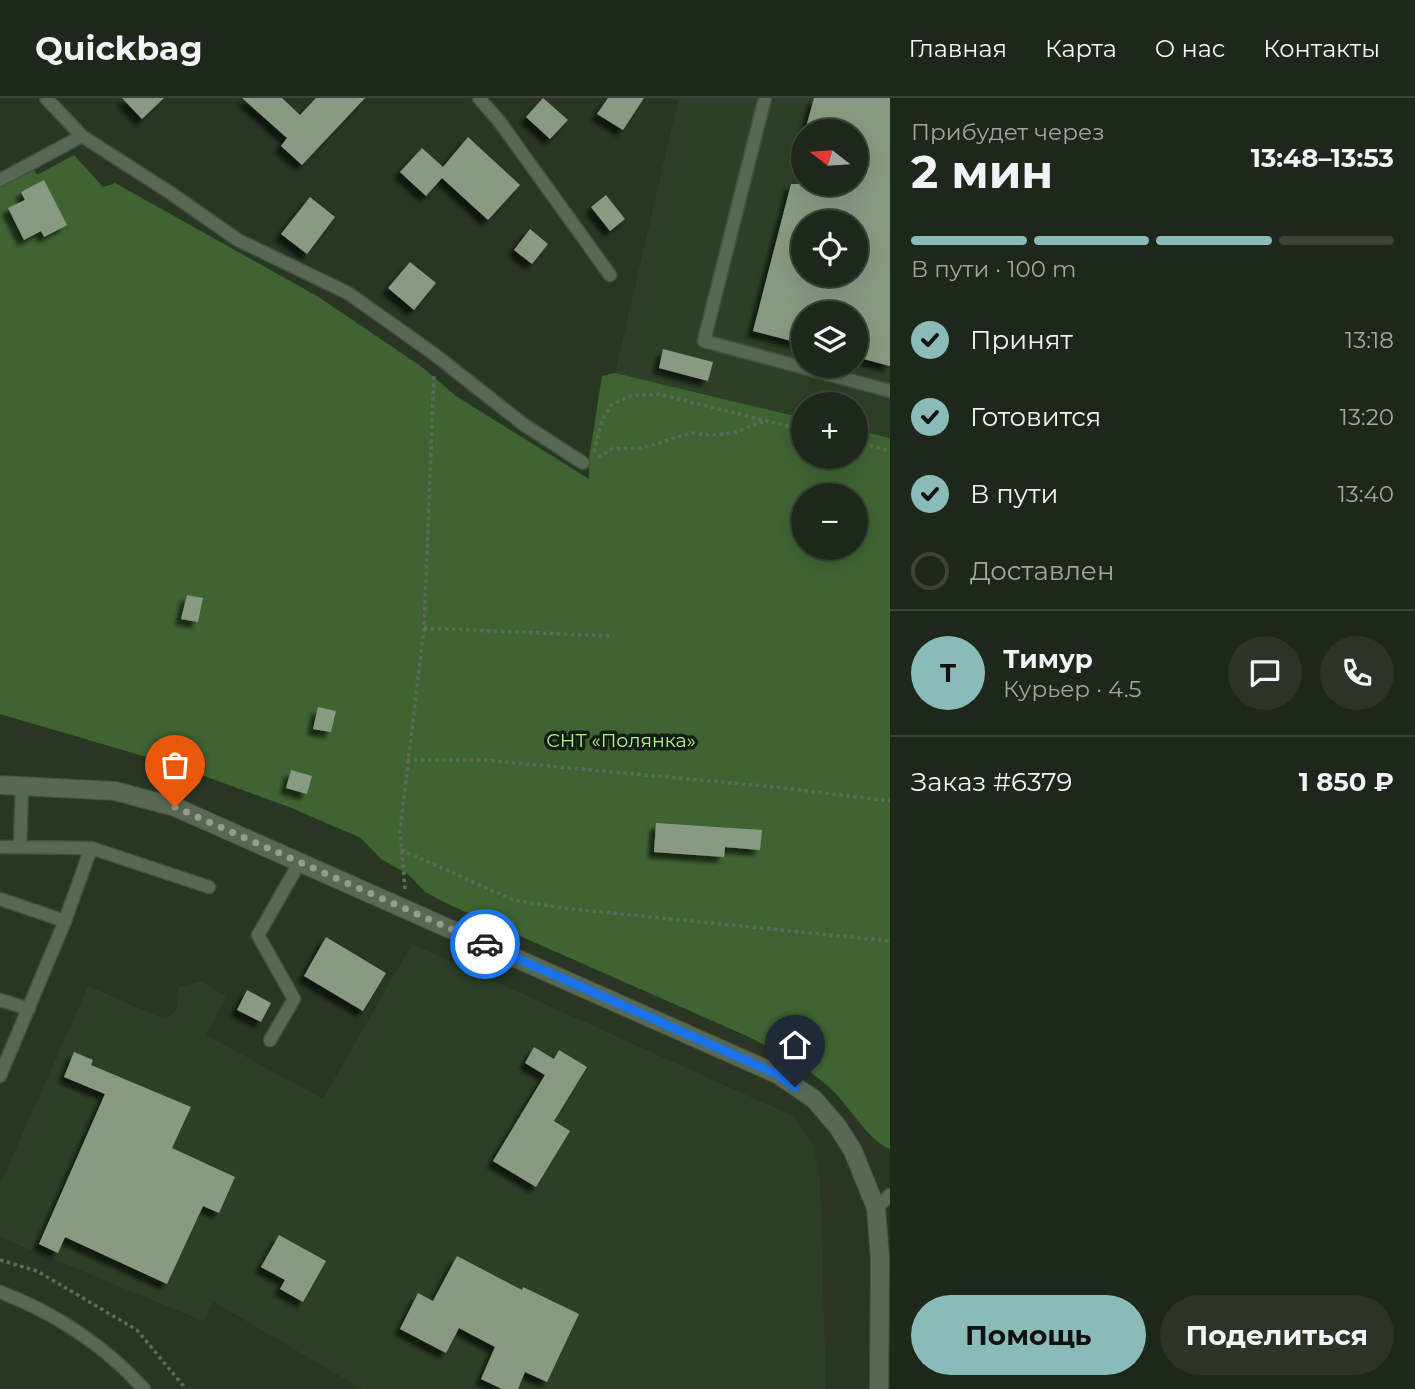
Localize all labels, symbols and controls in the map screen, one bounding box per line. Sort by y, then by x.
text: Quickbag [35,28,203,68]
text: Главная [909,34,1007,63]
text: Карта [1045,34,1117,63]
text: О нас [1155,34,1225,63]
text: Контакты [1263,34,1380,63]
text: Прибудет через [911,118,1105,146]
north arrow [791,119,868,196]
map controls [791,119,868,560]
text: 13:48–13:53 [1251,142,1394,174]
text: 2 мин [911,143,1053,200]
button: locate [791,210,868,287]
text: В пути · 100 m [911,255,1076,283]
button: layers [791,301,868,378]
icon: check [911,321,949,359]
text: Принят [970,324,1073,356]
text: 13:18 [1345,326,1394,354]
button: + [791,392,868,469]
icon: check [911,398,949,436]
text: Готовится [970,401,1101,433]
text: 13:20 [1340,403,1394,431]
icon: check [911,475,949,513]
text: В пути [970,478,1059,510]
text: 13:40 [1337,480,1394,508]
button: − [791,483,868,560]
text: Доставлен [970,555,1115,587]
button: chat [1228,636,1302,710]
button: phone [1320,636,1394,710]
text: Тимур [1003,643,1093,675]
text: Т [940,657,956,689]
text: Курьер · 4.5 [1003,675,1142,703]
park label: СНТ «Полянка» [546,729,696,752]
pin [145,735,205,807]
icon: bag [156,746,194,784]
text: Заказ #6379 [911,766,1072,798]
text: 1 850 ₽ [1299,766,1394,798]
courier [450,909,520,979]
icon: car [466,925,504,963]
pin [765,1015,825,1087]
icon: home [776,1026,814,1064]
button: Помощь [911,1295,1146,1375]
button: Поделиться [1160,1295,1394,1375]

